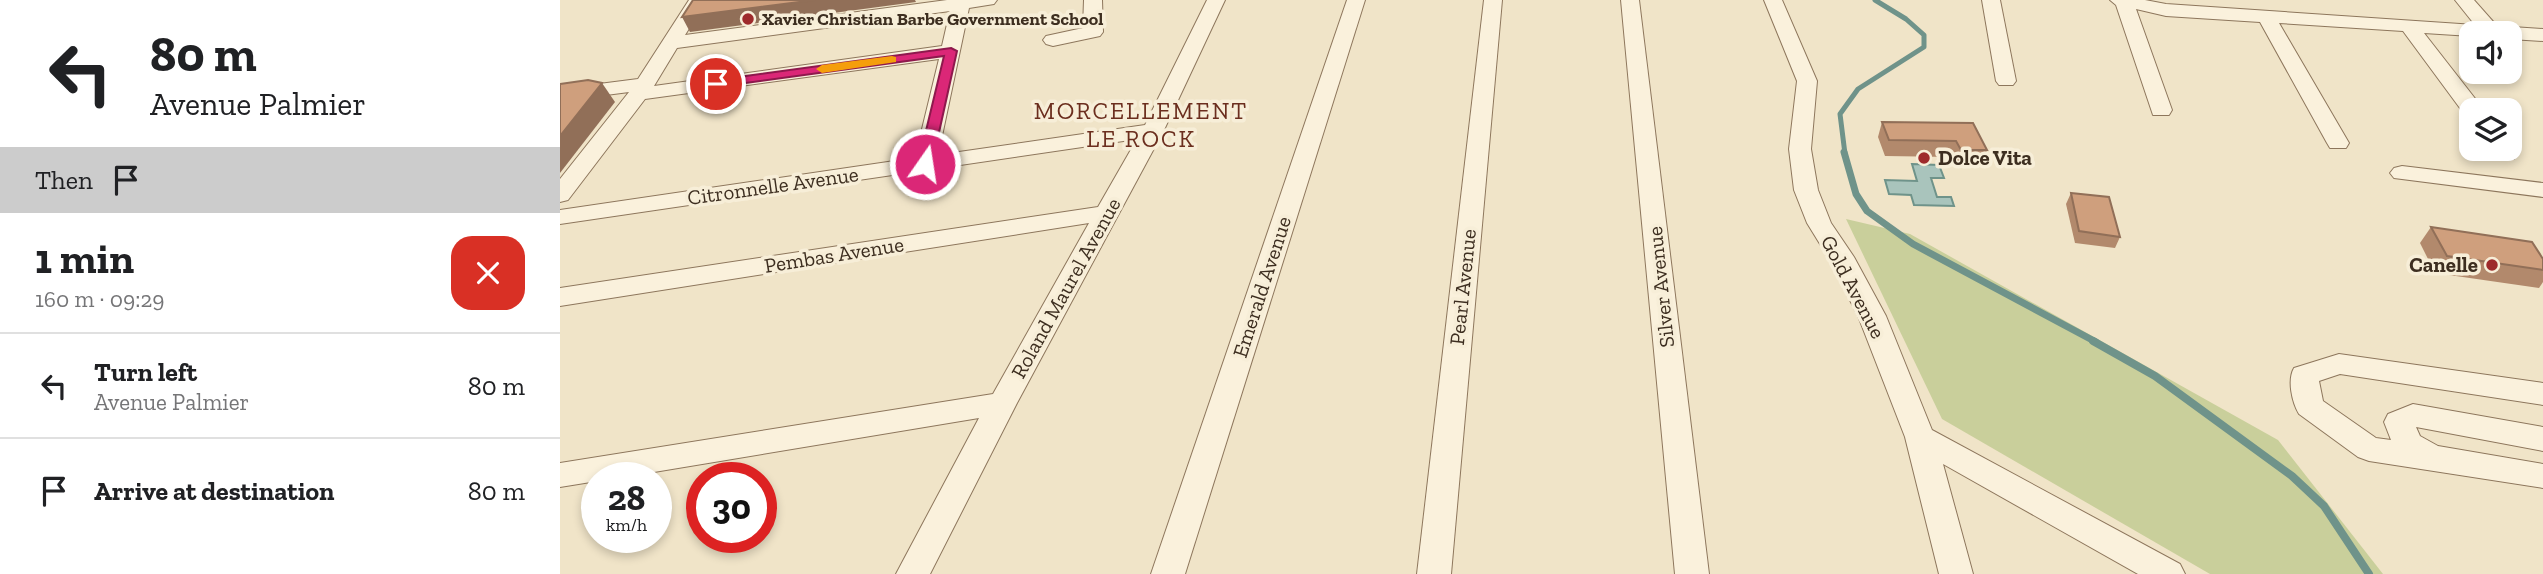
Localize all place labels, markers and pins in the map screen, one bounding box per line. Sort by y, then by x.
place label: Xavier Christian Barbe Government School [762,8,1103,30]
marker: Xavier Christian Barbe Government School [740,11,756,27]
pin [686,54,746,114]
place label: Dolce Vita [1938,145,2032,170]
marker: Dolce Vita [1916,150,1932,166]
place label: Canelle [2409,252,2478,277]
marker: Canelle [2484,257,2500,273]

